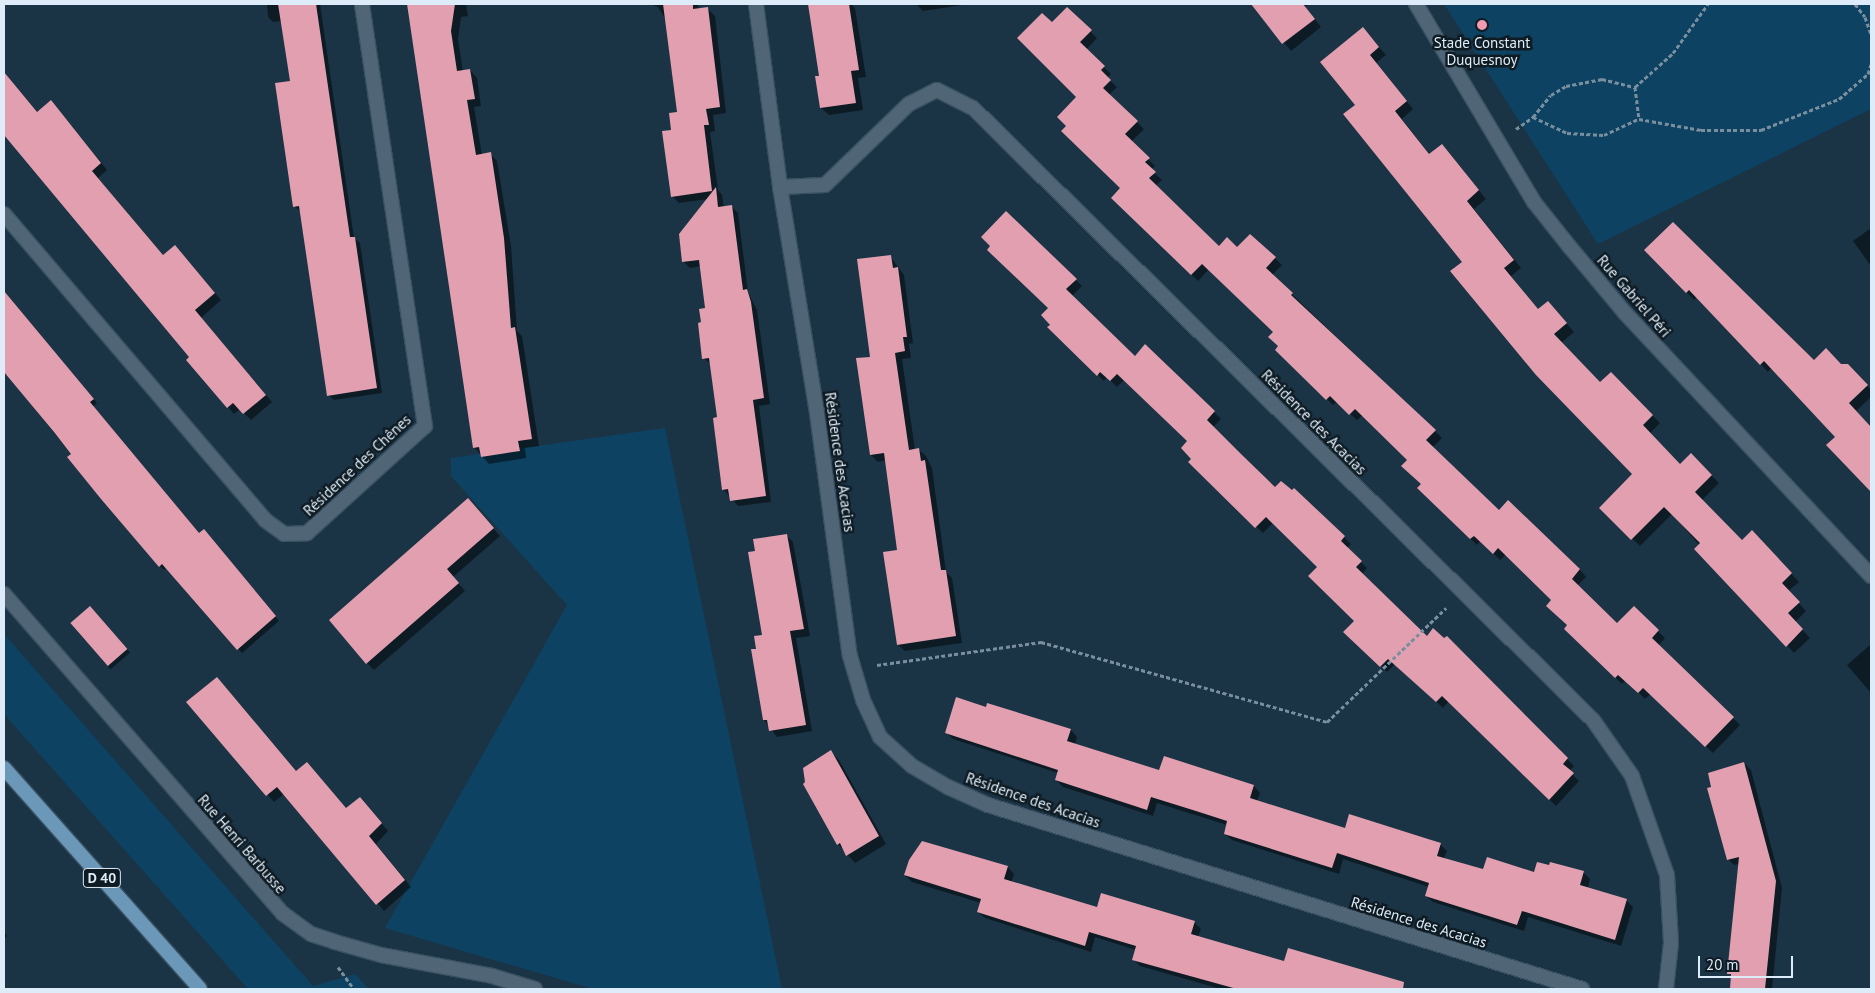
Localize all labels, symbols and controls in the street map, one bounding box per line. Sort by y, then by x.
marker: Stade Constant Duquesnoy [1476,19,1488,31]
place label: Stade Constant Duquesnoy [1434,33,1530,68]
street label: Rue Gabriel Péri [1593,251,1675,341]
street label: Résidence des Acacias [1258,366,1370,478]
street label: Résidence des Acacias [821,391,859,533]
street label: Résidence des Chênes [299,410,415,520]
street label: Résidence des Acacias [963,768,1103,832]
street label: Rue Henri Barbusse [194,791,290,897]
road number: D 40 [82,866,122,890]
street label: Résidence des Acacias [1349,893,1489,951]
scale bar [1700,946,1795,978]
text: 20 m [1706,955,1739,974]

